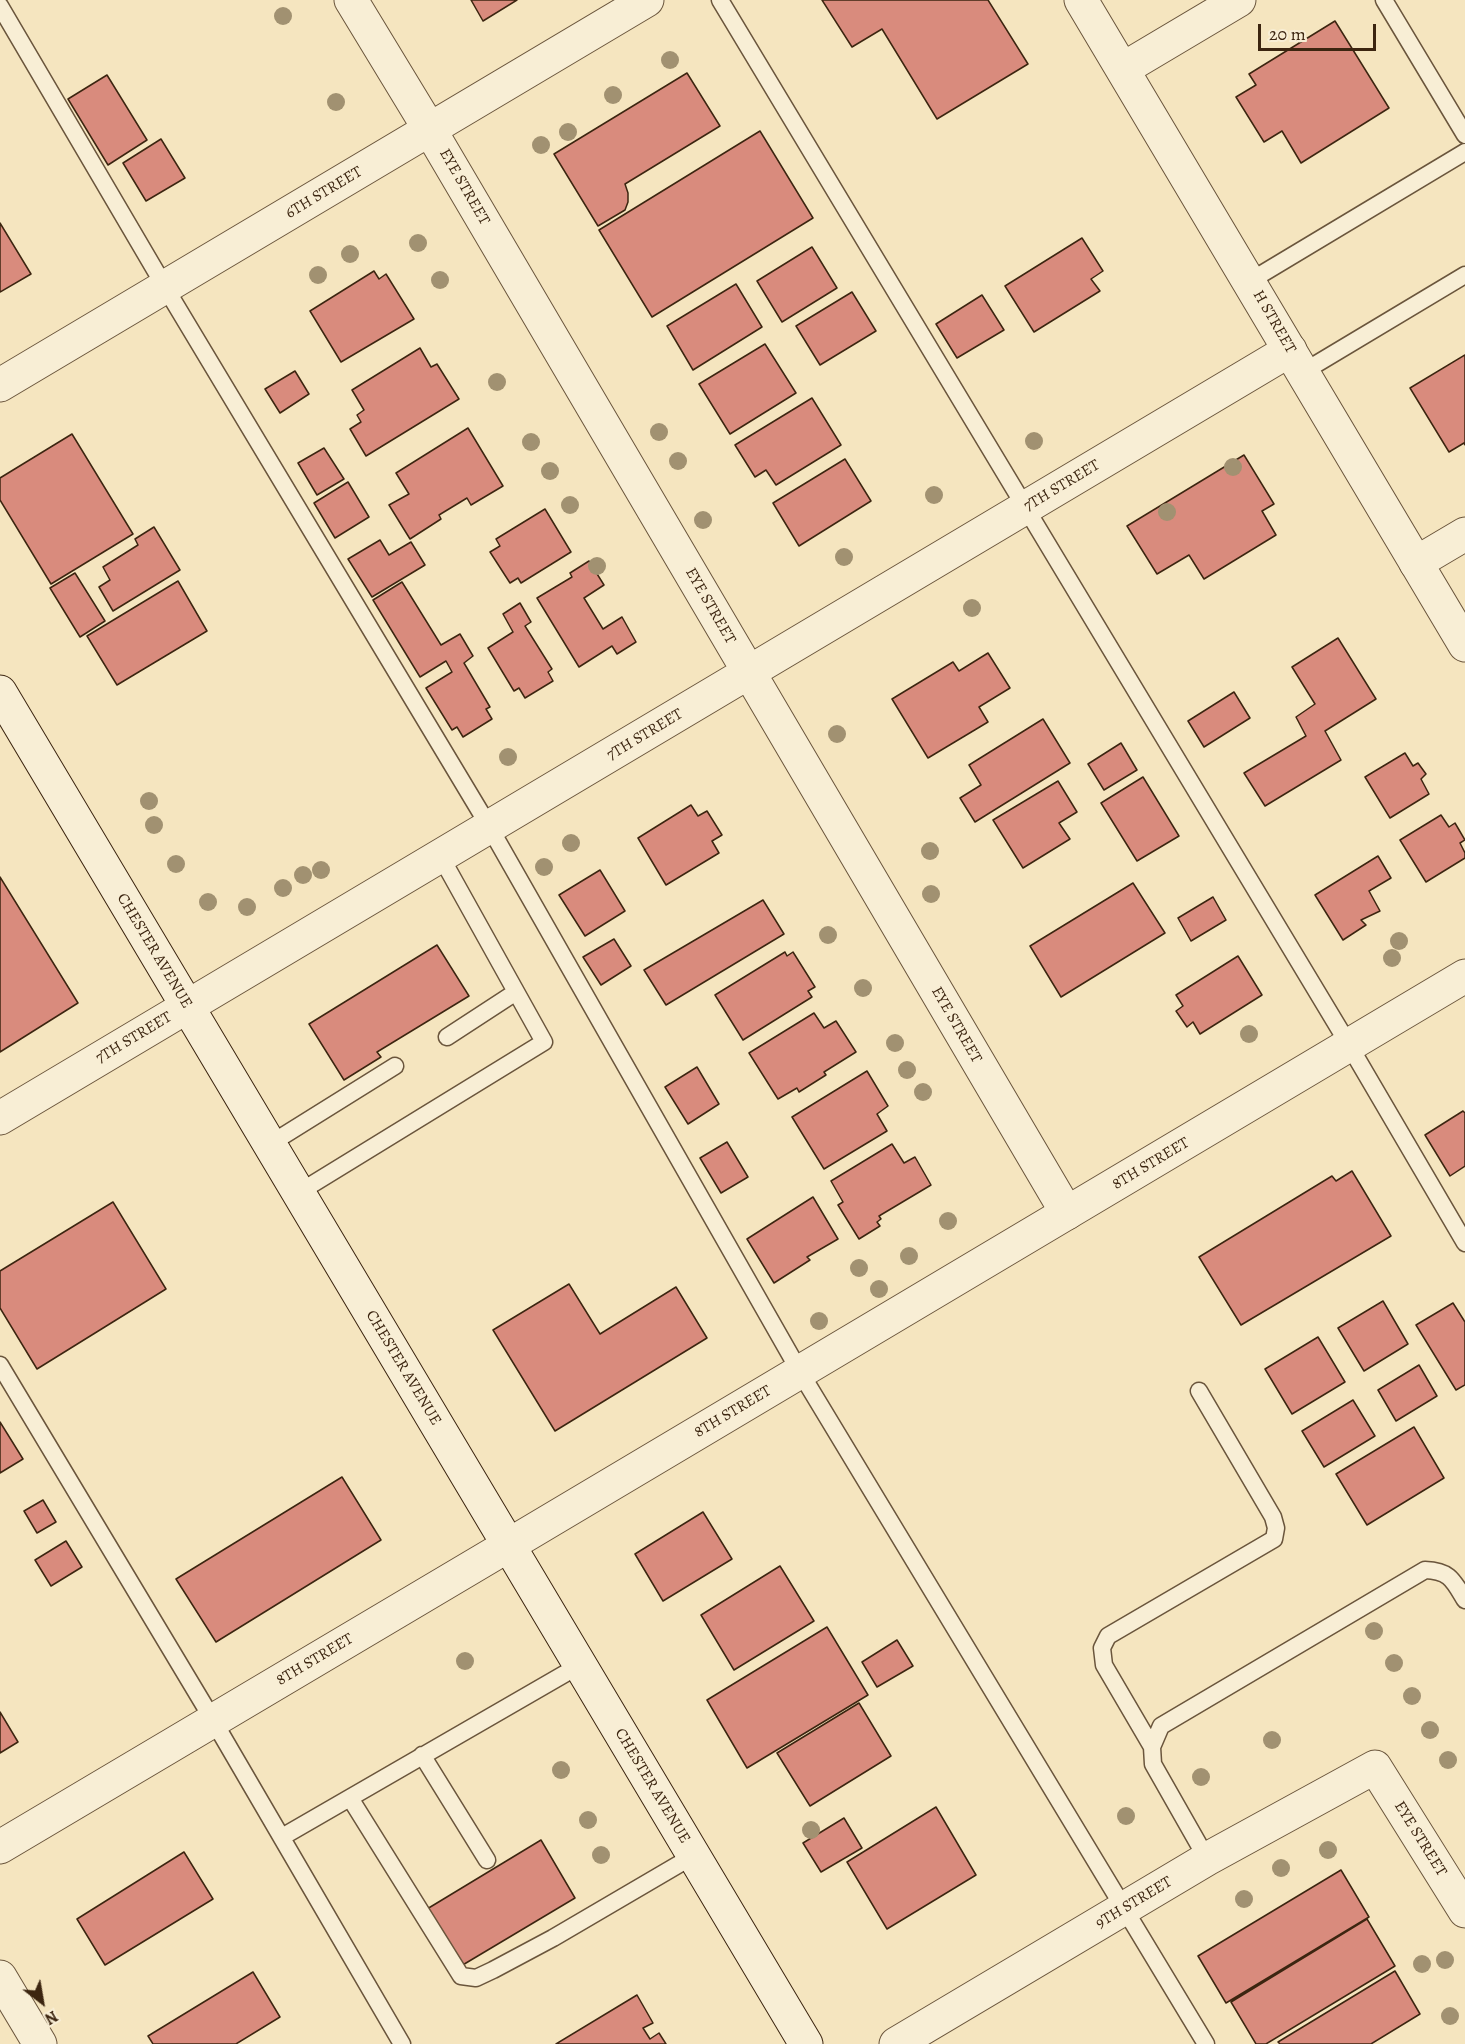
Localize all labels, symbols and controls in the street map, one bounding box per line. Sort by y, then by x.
scale bar [1261,12,1380,50]
text: 20 m [1269,22,1306,46]
street label: EYE STREET [434,145,494,229]
street label: 6TH STREET [282,163,366,223]
street label: H STREET [1248,287,1300,357]
street label: 7TH STREET [1020,456,1104,516]
street label: EYE STREET [680,564,740,648]
street label: 7TH STREET [603,705,687,765]
street label: CHESTER AVENUE [112,890,196,1012]
street label: EYE STREET [926,983,986,1067]
street label: 7TH STREET [92,1008,176,1068]
street label: 8TH STREET [1109,1134,1193,1194]
street label: CHESTER AVENUE [361,1307,445,1429]
street label: 8TH STREET [691,1382,775,1442]
street label: 8TH STREET [273,1630,357,1690]
street label: CHESTER AVENUE [610,1725,694,1847]
street label: EYE STREET [1389,1798,1451,1880]
street label: 9TH STREET [1092,1873,1176,1933]
north arrow [12,1972,72,2032]
text: N [41,2005,62,2030]

